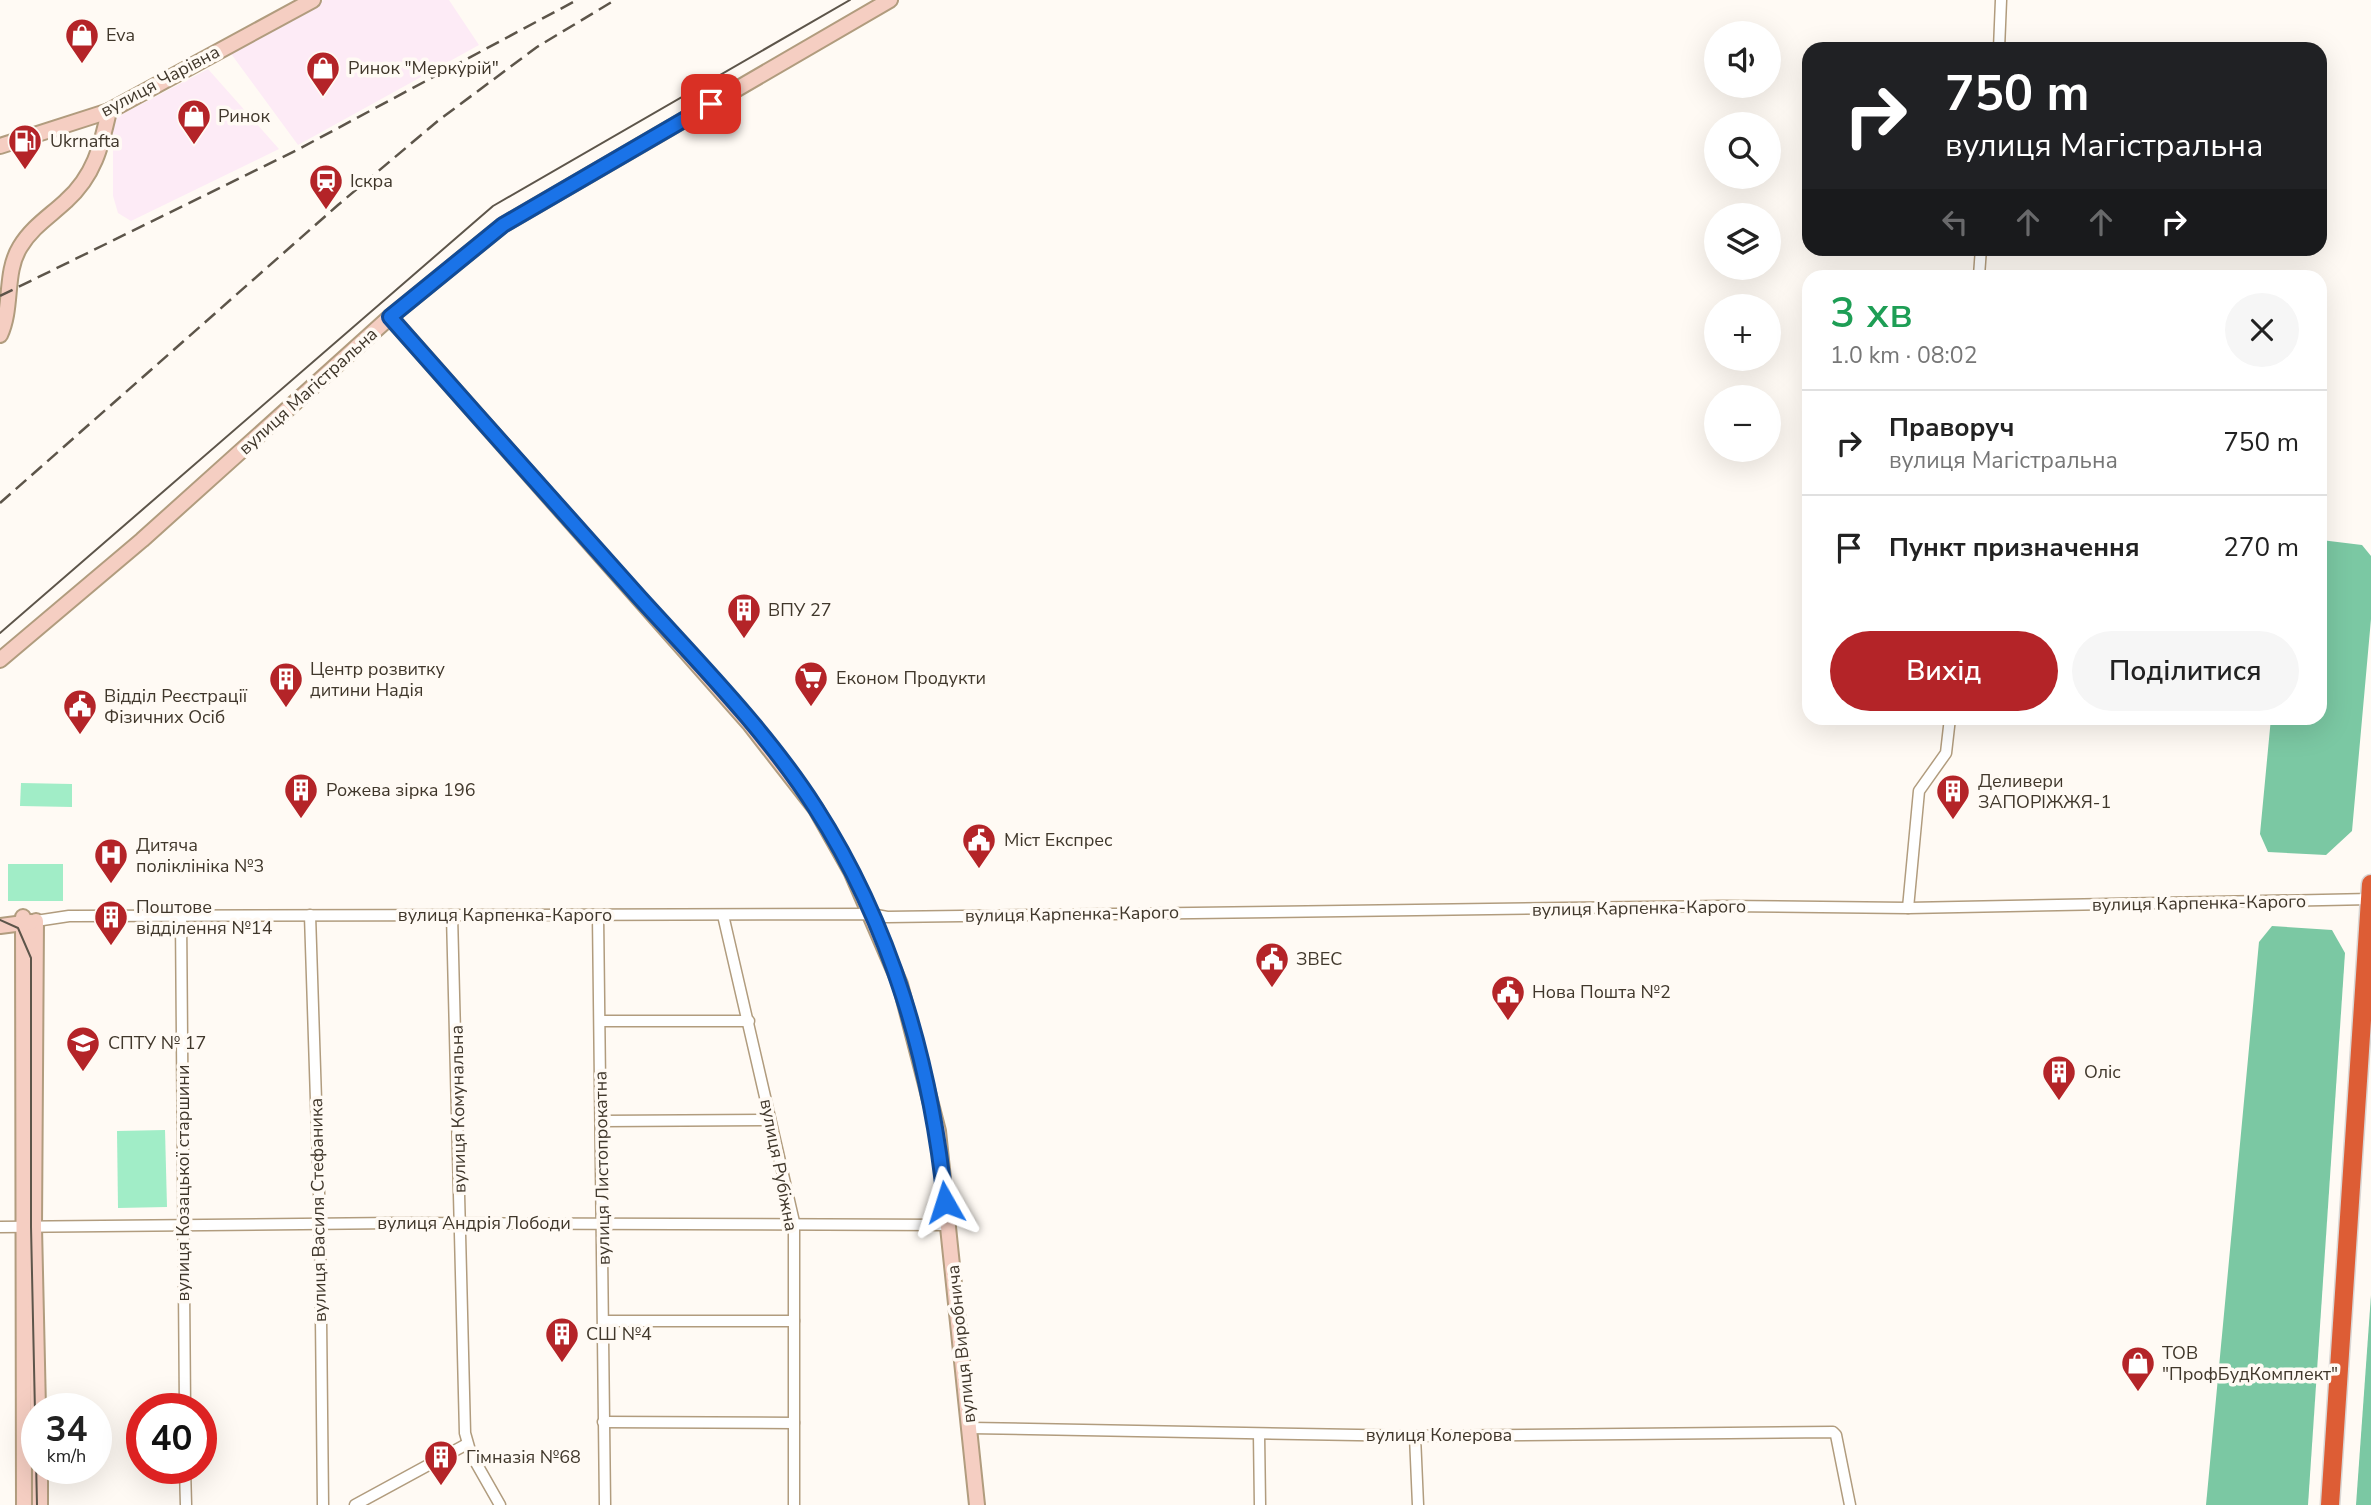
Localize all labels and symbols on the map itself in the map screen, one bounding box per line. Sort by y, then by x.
shop icon: Eva [63,16,101,65]
place label: Eva [106,23,135,47]
street label: вулиця Чарівна [96,39,224,123]
shop icon: Ринок "Меркурій" [304,49,342,98]
place label: Ринок "Меркурій" [348,56,499,80]
pin [681,74,741,134]
shop icon: Ринок [175,97,213,146]
place label: Ринок [218,104,270,128]
fuel station icon: Ukrnafta [6,122,44,171]
place label: Ukrnafta [50,129,120,153]
station icon: Іскра [307,162,345,211]
place label: Іскра [350,169,393,193]
street label: вулиця Магістральна [233,322,383,460]
building icon: ВПУ 27 [725,591,763,640]
place label: ВПУ 27 [768,598,832,622]
place label: Центр розвитку дитини Надія [310,657,445,702]
supermarket icon: Економ Продукти [792,659,830,708]
building icon: Центр розвитку дитини Надія [267,660,305,709]
place label: Економ Продукти [836,666,986,690]
place label: Відділ Реєстрації Фізичних Осіб [104,684,248,729]
public building icon: Відділ Реєстрації Фізичних Осіб [61,687,99,736]
place label: Деливери ЗАПОРІЖЖЯ-1 [1978,769,2111,814]
building icon: Рожева зірка 196 [282,771,320,820]
building icon: Деливери ЗАПОРІЖЖЯ-1 [1934,772,1972,821]
place label: Рожева зірка 196 [326,778,476,802]
public building icon: Мiст Експрес [960,821,998,870]
place label: Мiст Експрес [1004,828,1113,852]
place label: Дитяча поліклініка №3 [136,833,264,878]
hospital icon: Дитяча поліклініка №3 [92,836,130,885]
street label: вулиця Карпенка-Карого [2092,889,2306,917]
street label: вулиця Карпенка-Карого [1532,894,1746,922]
place label: Поштове відділення №14 [136,895,273,940]
building icon: Поштове відділення №14 [92,898,130,947]
street label: вулиця Карпенка-Карого [965,900,1179,928]
street label: вулиця Карпенка-Карого [398,903,612,927]
public building icon: ЗВЕС [1253,940,1291,989]
place label: ЗВЕС [1296,947,1342,971]
public building icon: Нова Пошта №2 [1489,973,1527,1022]
place label: Нова Пошта №2 [1532,980,1671,1004]
school or university icon: СПТУ № 17 [64,1024,102,1073]
street label: вулиця Комунальна [445,1025,471,1193]
place label: СПТУ № 17 [108,1031,206,1055]
building icon: Оліс [2040,1053,2078,1102]
place label: Оліс [2084,1060,2121,1084]
street label: вулиця Козацької старшини [171,1065,195,1301]
street label: вулиця Листопрокатна [588,1071,616,1265]
street label: вулиця Рубіжна [754,1097,804,1233]
street label: вулиця Василя Стефаника [304,1098,332,1322]
position arrow [908,1165,982,1239]
street label: вулиця Андрія Лободи [377,1211,571,1235]
street label: вулиця Виробнича [941,1264,981,1424]
building icon: СШ №4 [543,1315,581,1364]
place label: СШ №4 [586,1322,652,1346]
place label: ТОВ "ПрофБудКомплект" [2162,1341,2338,1386]
shop icon: ТОВ "ПрофБудКомплект" [2119,1344,2157,1393]
speed limit sign: 40 [126,1393,217,1484]
street label: вулиця Колерова [1366,1423,1512,1447]
building icon: Гімназія №68 [422,1438,460,1487]
place label: Гімназія №68 [466,1445,581,1469]

